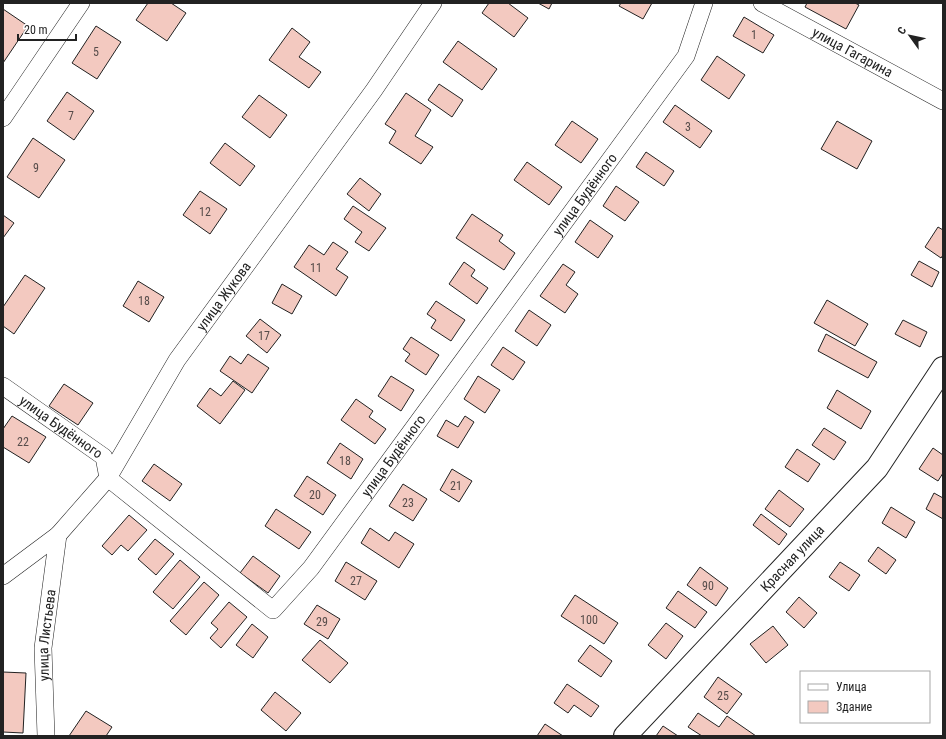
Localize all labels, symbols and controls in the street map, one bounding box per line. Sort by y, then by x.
scale bar [18,16,76,42]
north arrow [890,16,930,56]
text: 20 m [24,23,48,37]
street label: улица Гагарина [810,24,896,80]
text: С [895,25,909,37]
house number: 1 [751,28,757,42]
house number: 5 [93,45,99,59]
house number: 7 [68,109,74,123]
house number: 3 [685,120,691,134]
street label: улица Будённого [549,150,620,238]
house number: 9 [33,161,39,175]
house number: 12 [199,205,211,219]
street label: улица Жукова [193,259,254,334]
house number: 11 [310,261,322,275]
house number: 18 [138,294,150,308]
house number: 17 [258,329,270,343]
street label: улица Будённого [16,392,106,461]
street label: улица Будённого [358,412,429,500]
house number: 22 [17,435,29,449]
house number: 18 [339,454,351,468]
house number: 21 [450,479,462,493]
house number: 20 [309,488,321,502]
house number: 23 [402,496,414,510]
street label: Красная улица [757,522,827,595]
house number: 27 [350,574,362,588]
house number: 90 [702,579,714,593]
street label: улица Листьева [35,588,59,681]
house number: 100 [580,613,598,627]
house number: 29 [316,615,328,629]
legend [800,671,930,723]
text: Улица [836,680,867,694]
house number: 25 [717,689,729,703]
text: Здание [836,700,873,714]

